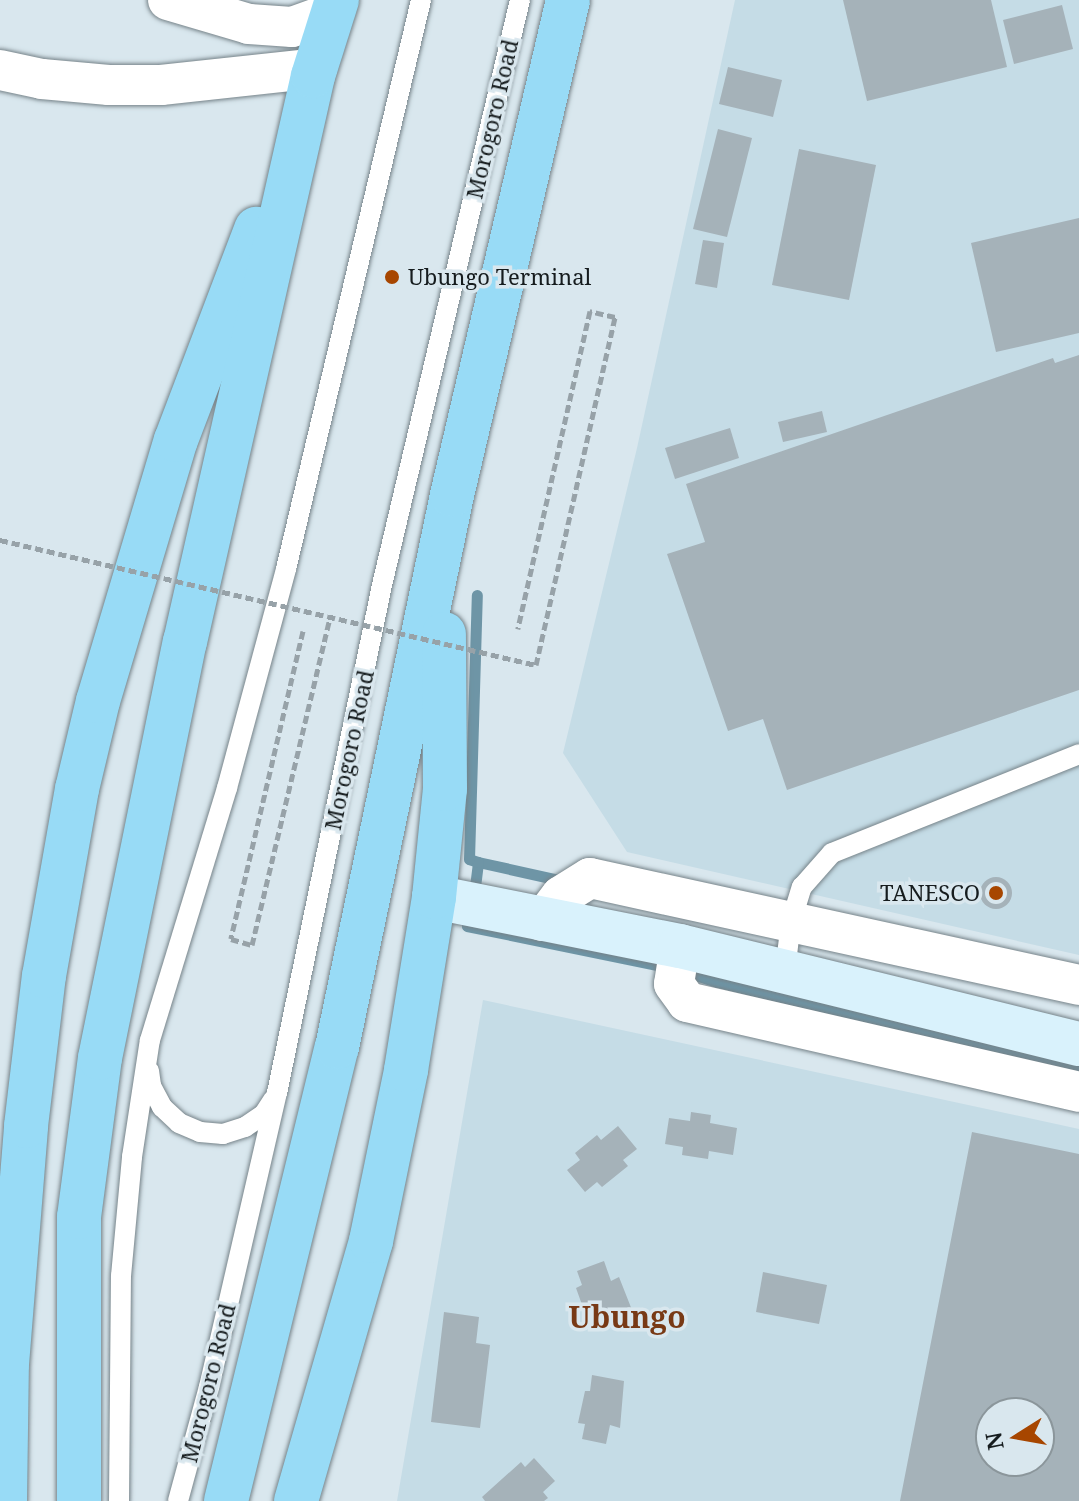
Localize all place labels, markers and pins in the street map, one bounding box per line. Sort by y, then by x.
place label: Ubungo Terminal [408,264,591,290]
marker: Ubungo Terminal [383,268,401,286]
place label: TANESCO [880,880,980,906]
marker: TANESCO [987,884,1005,902]

